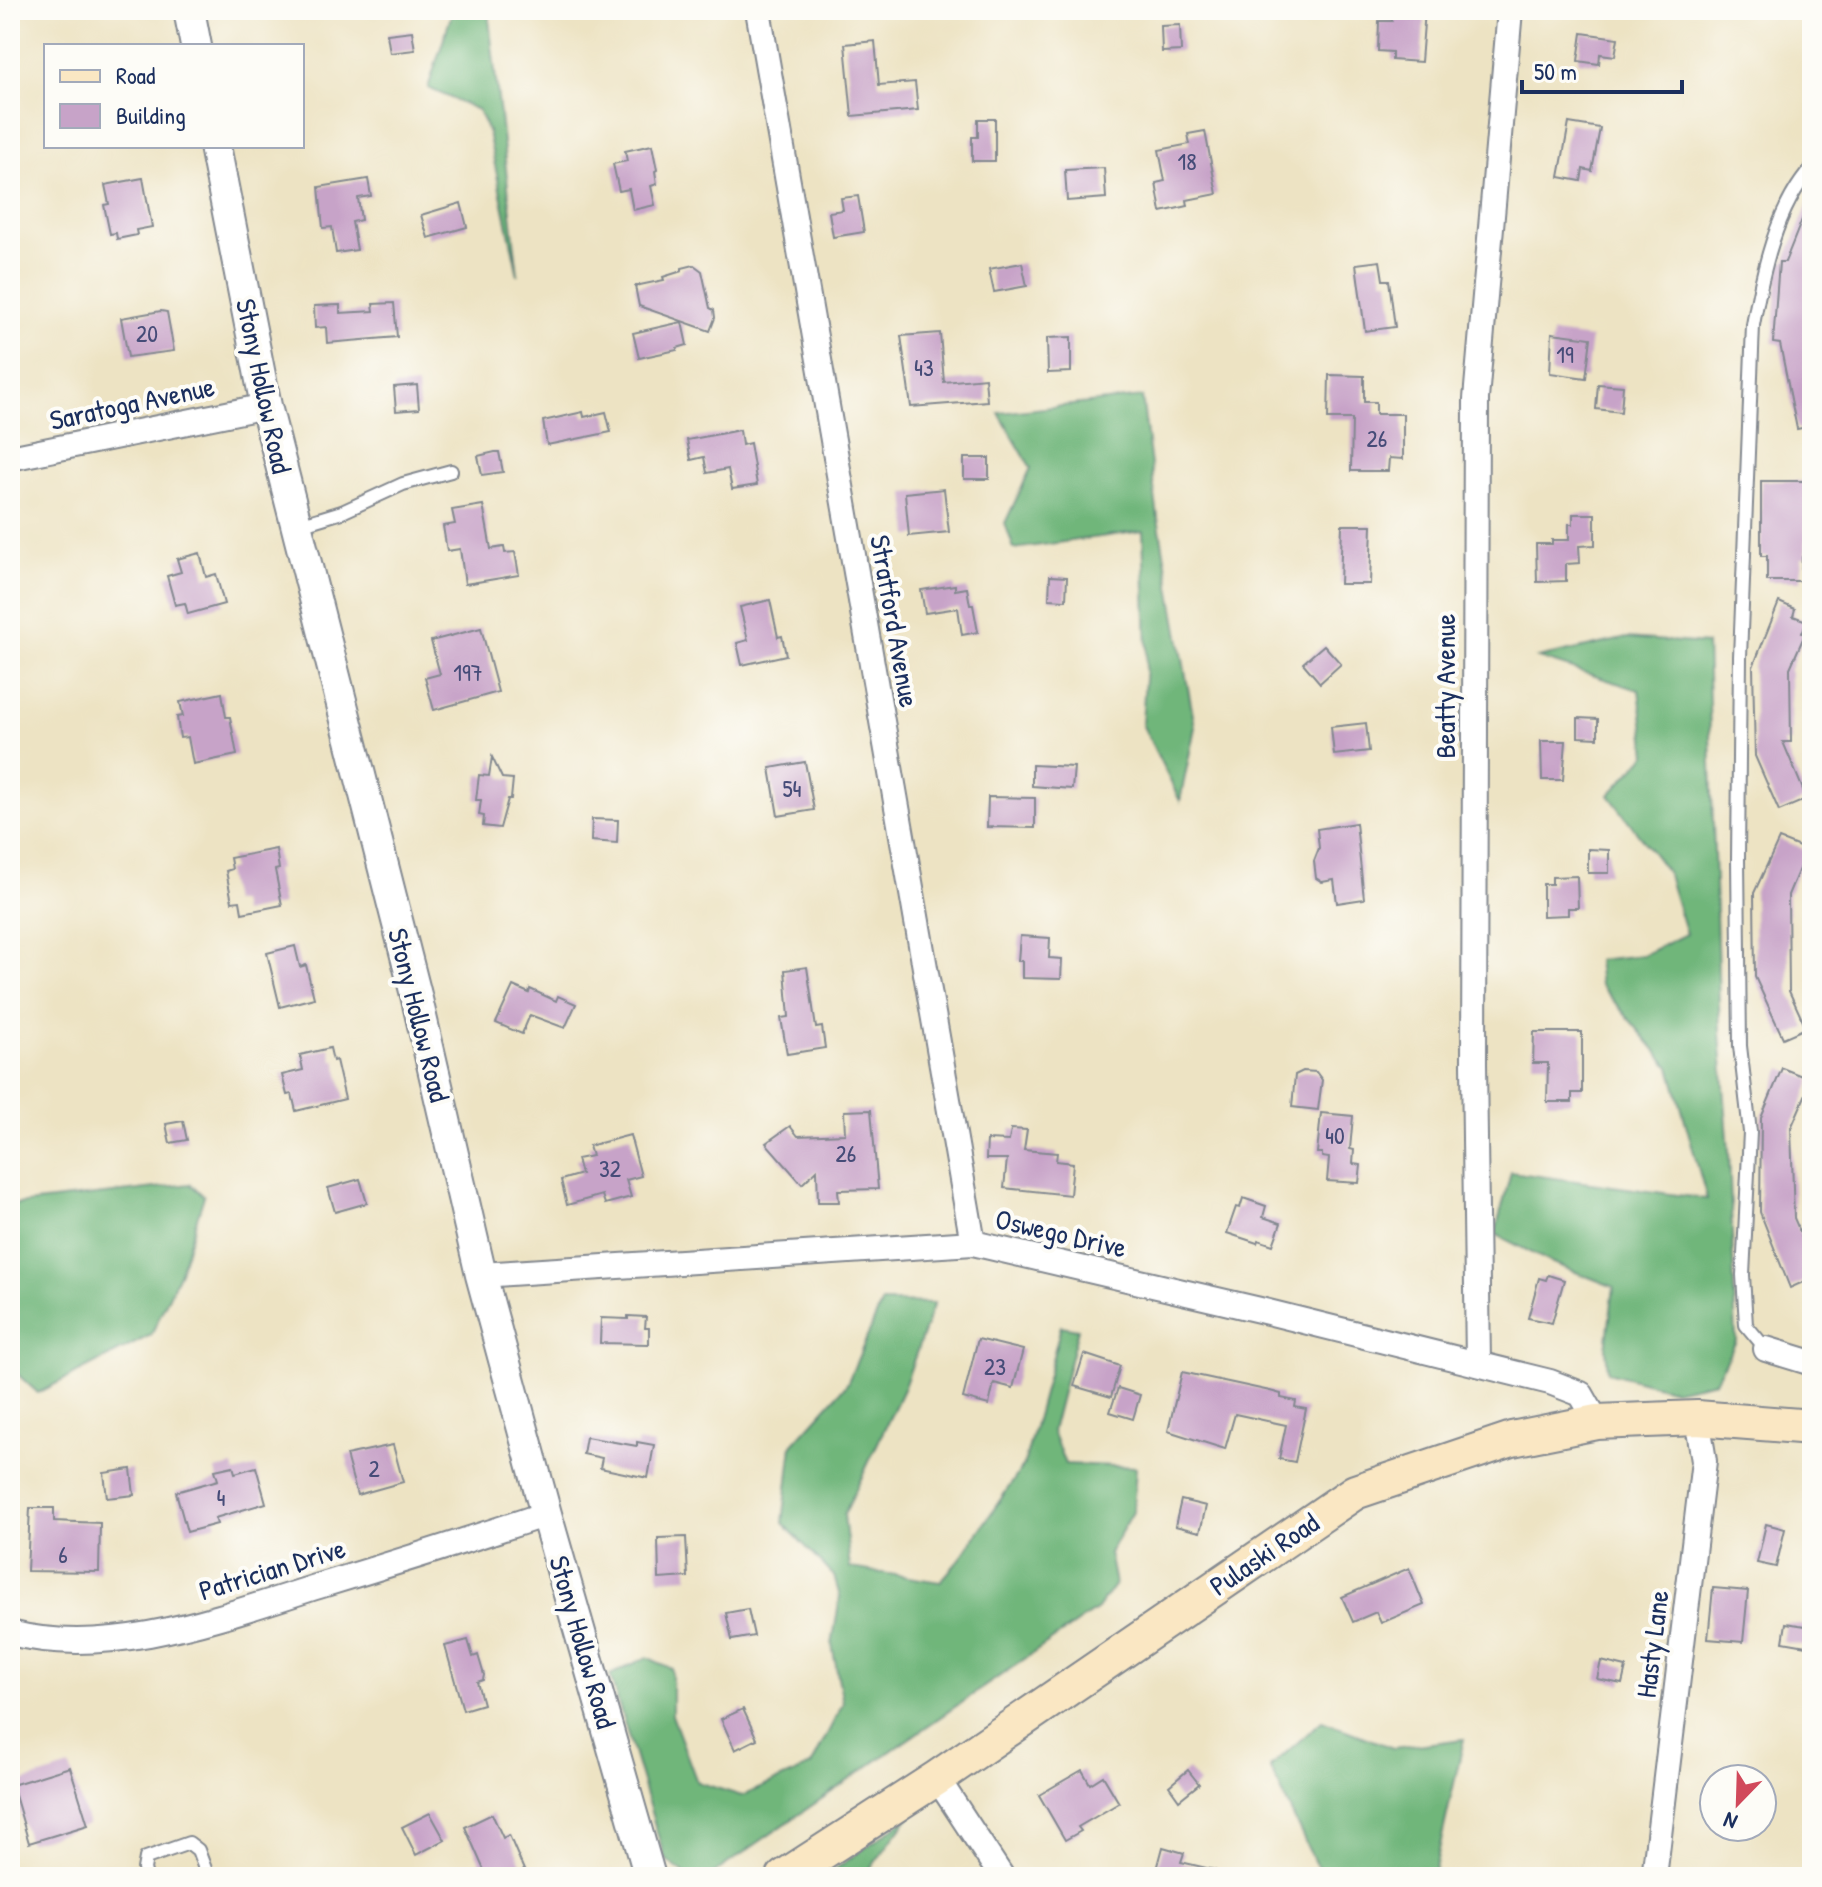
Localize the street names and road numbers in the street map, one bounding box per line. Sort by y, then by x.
street label: Stony Hollow Road [227,295,301,477]
street label: Saratoga Avenue [46,367,218,439]
street label: Stratford Avenue [861,532,929,710]
street label: Beatty Avenue [1426,614,1464,758]
street label: Stony Hollow Road [379,924,459,1106]
street label: Oswego Drive [992,1199,1130,1267]
street label: Pulaski Road [1202,1504,1326,1604]
street label: Patrician Drive [194,1529,350,1609]
street label: Stony Hollow Road [540,1551,626,1733]
street label: Hasty Lane [1627,1588,1677,1700]

